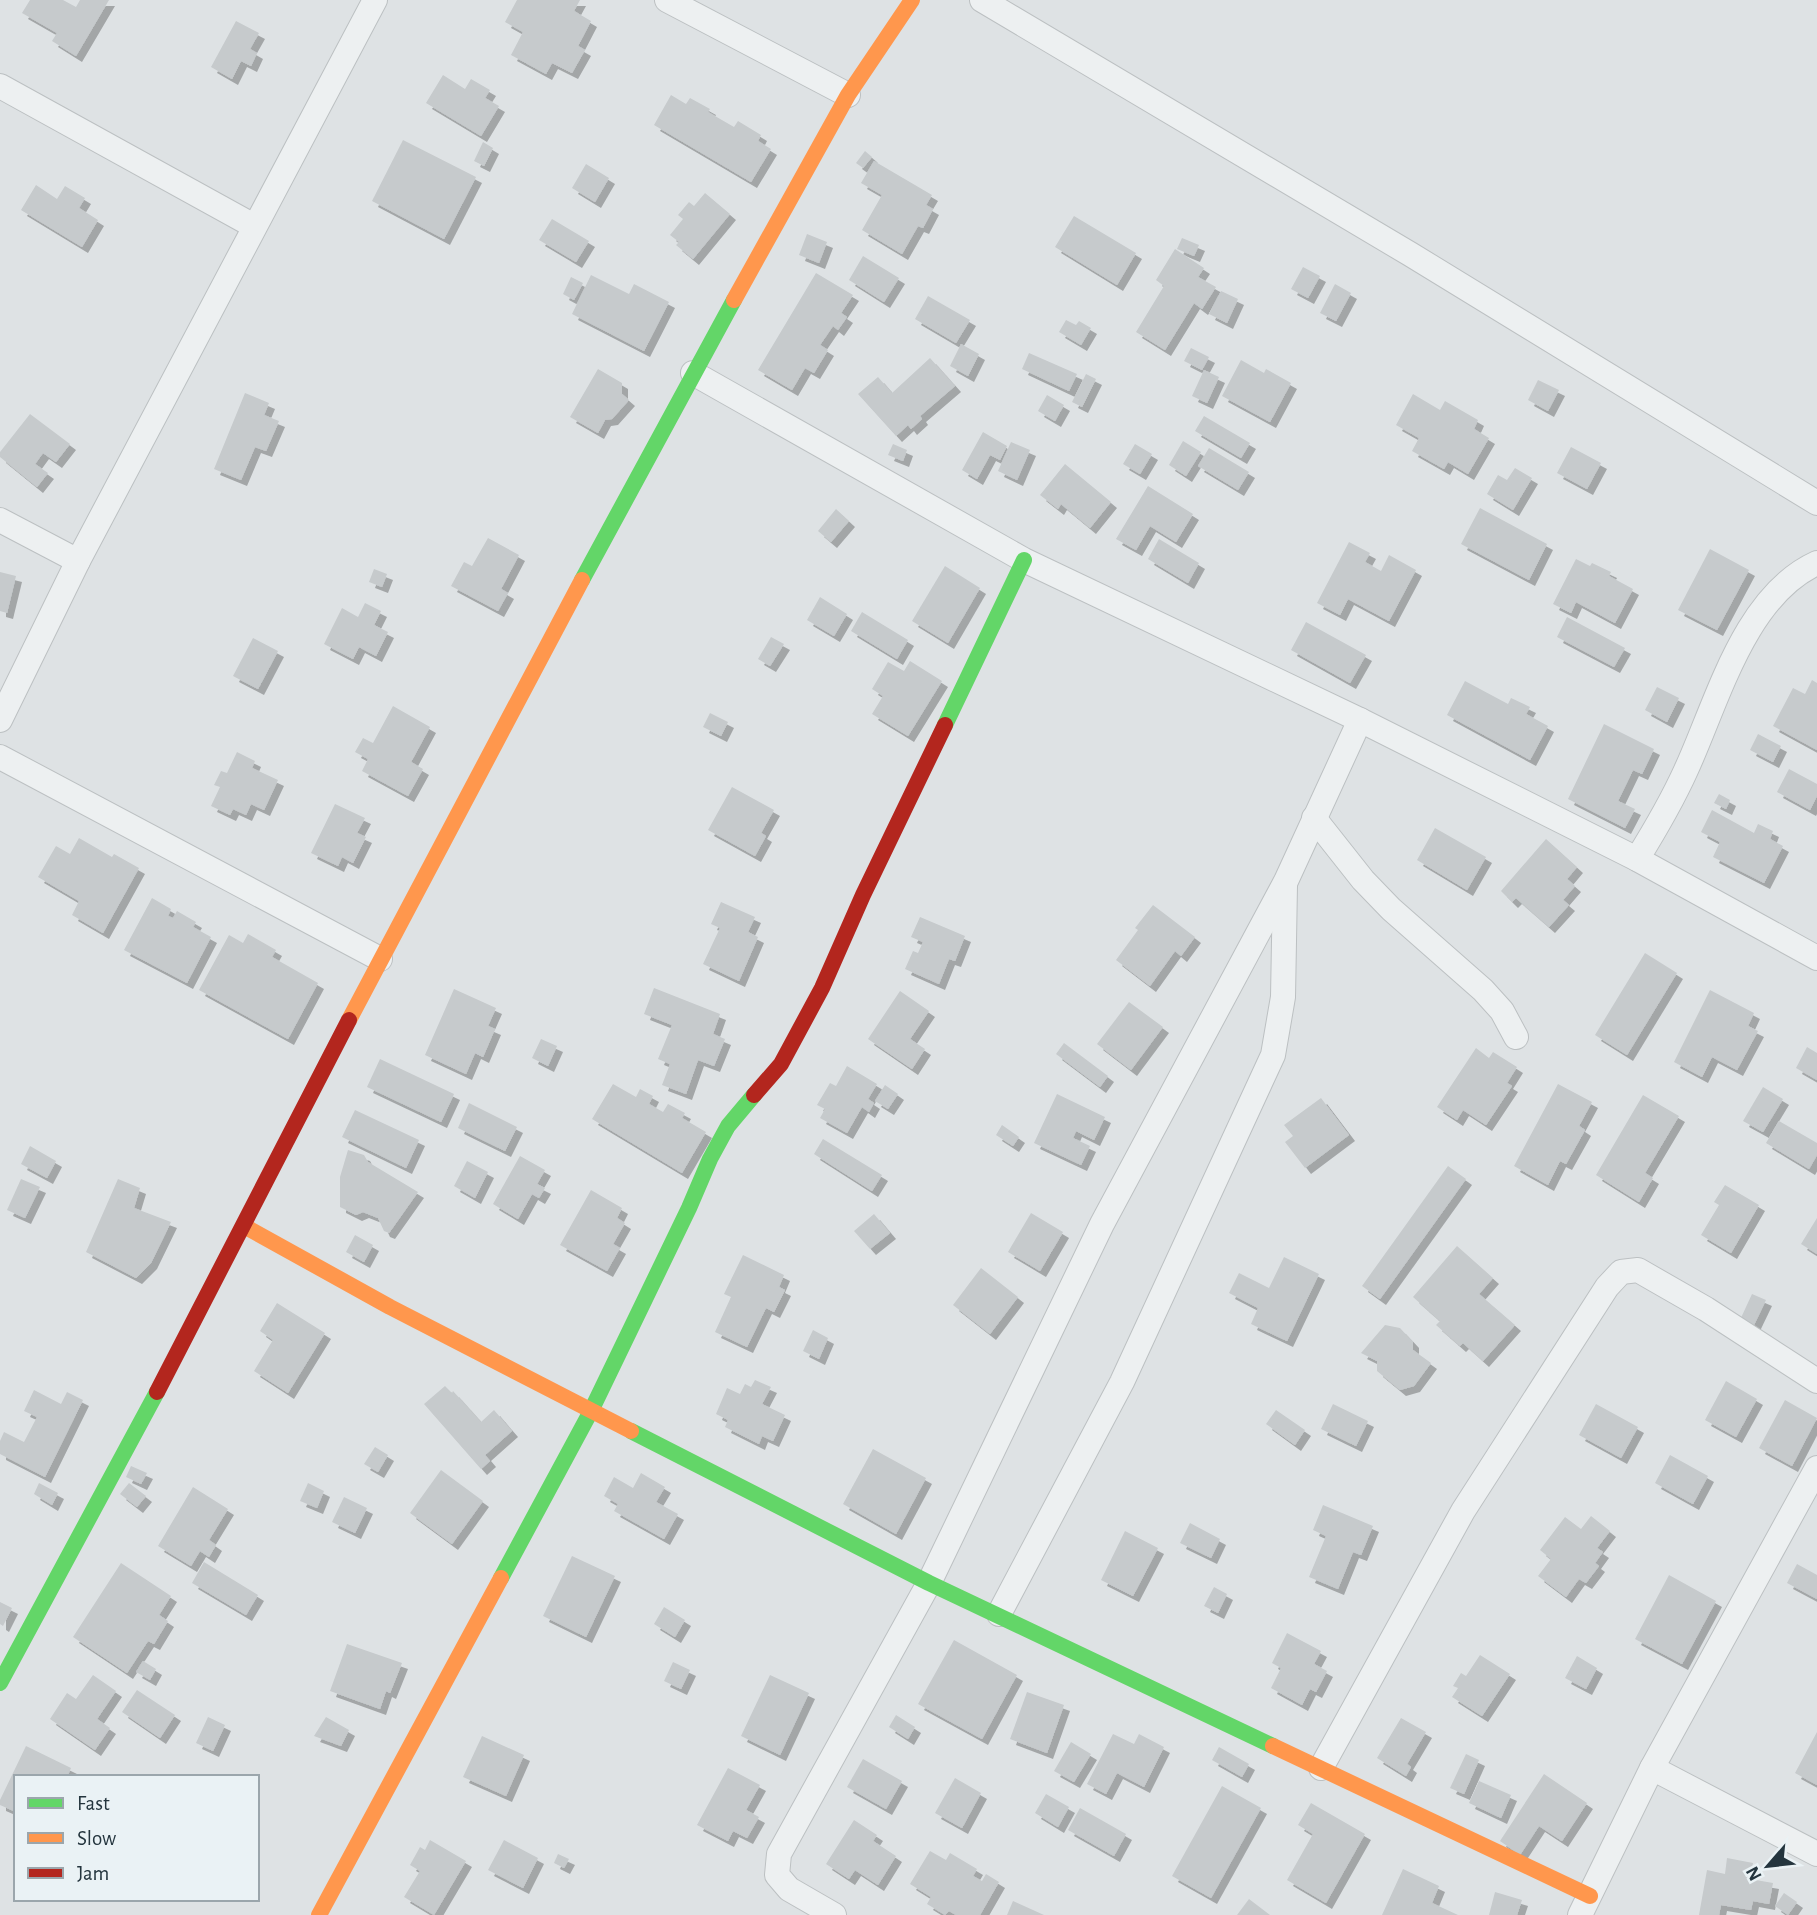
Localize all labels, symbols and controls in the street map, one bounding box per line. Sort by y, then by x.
legend [14,1775,259,1901]
text: Fast [77,1793,110,1814]
text: Slow [77,1828,116,1849]
north arrow [1733,1831,1803,1901]
text: Jam [77,1863,109,1884]
text: N [1743,1863,1766,1884]

